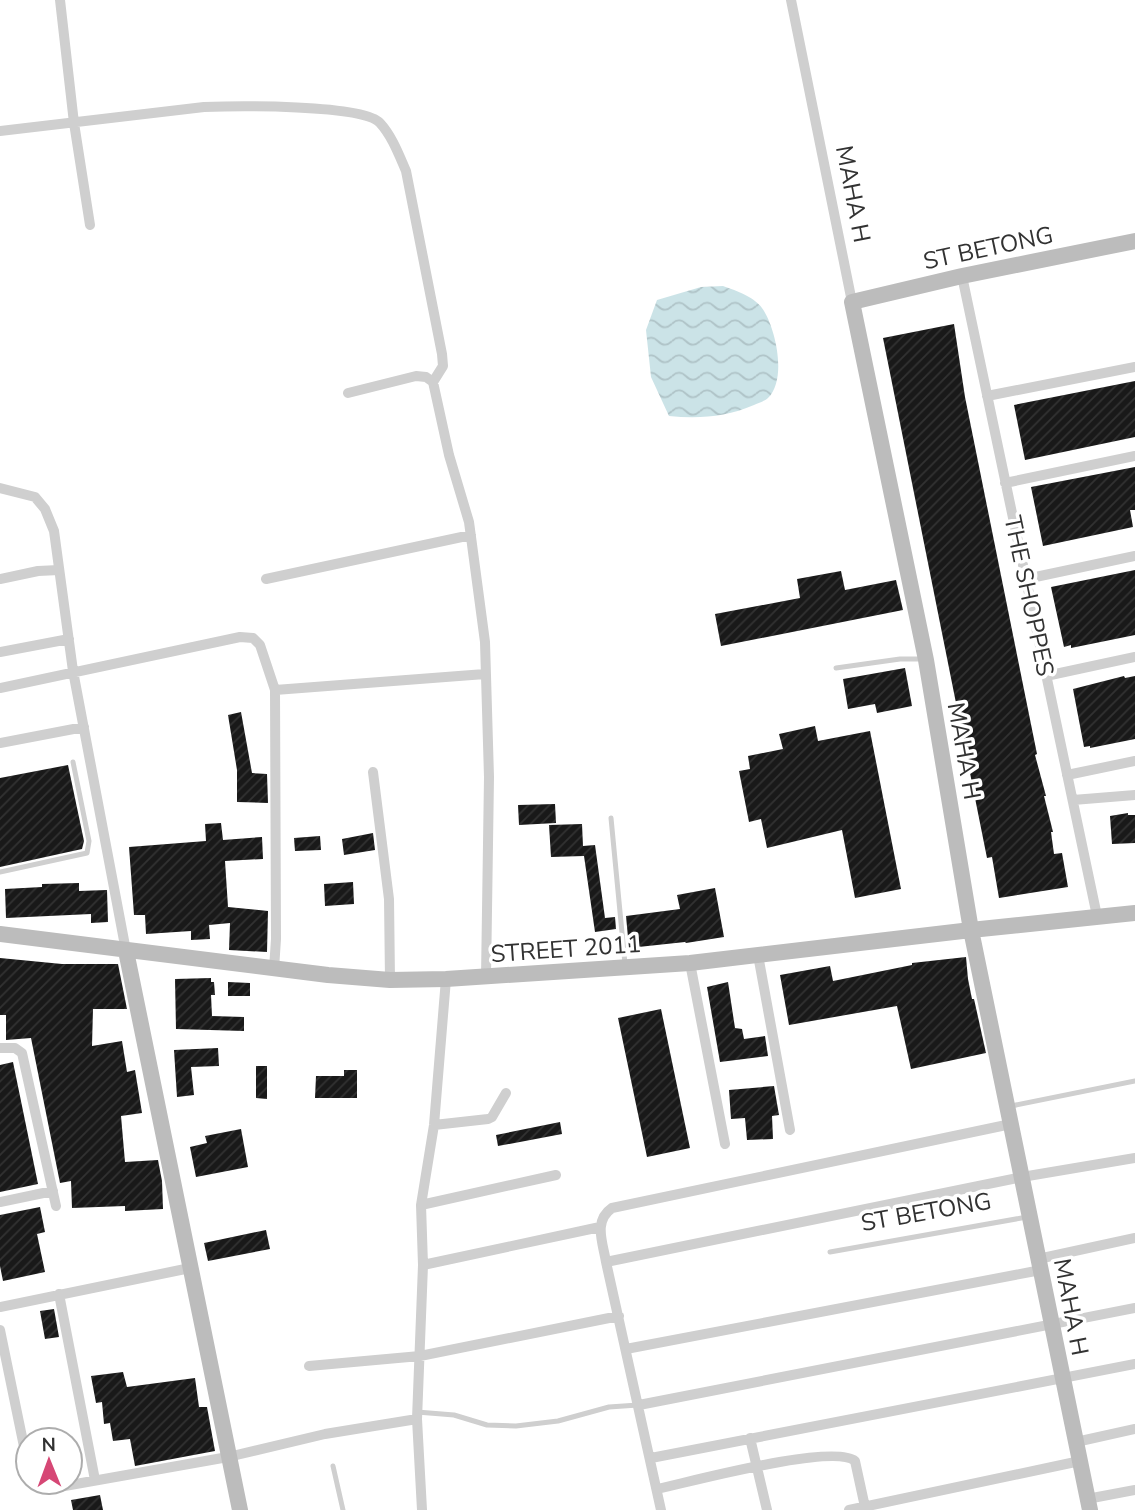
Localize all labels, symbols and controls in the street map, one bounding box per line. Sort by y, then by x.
street label: MAHA H [828,143,878,245]
street label: ST BETONG [920,219,1056,277]
street label: THE SHOPPES [996,513,1062,679]
street label: MAHA H [940,700,988,802]
street label: STREET 2011 [490,928,642,970]
street label: ST BETONG [858,1185,994,1239]
street label: MAHA H [1046,1256,1096,1358]
north arrow [14,1426,84,1496]
text: N [41,1432,56,1458]

